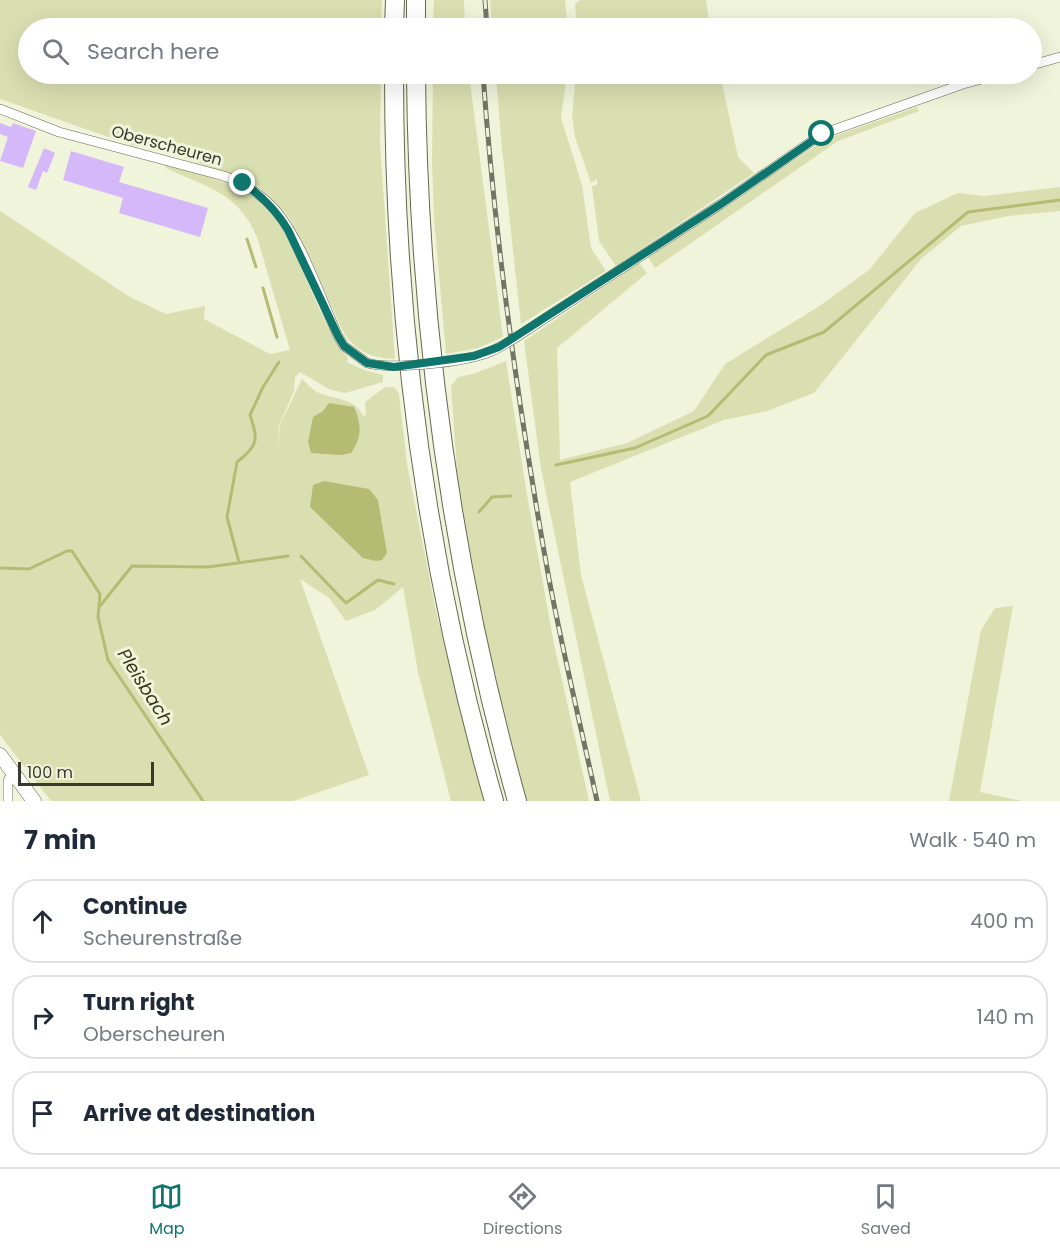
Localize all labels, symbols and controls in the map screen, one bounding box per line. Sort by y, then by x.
search box [18,18,1042,84]
icon: search [39,35,72,68]
text: Search here [87,36,220,67]
street label: Oberscheuren [109,120,225,171]
route start [808,120,834,146]
route end [229,169,255,195]
water label: Pleisbach [112,643,179,730]
scale bar [18,759,154,786]
text: 100 m [27,761,73,784]
text: 7 min [24,822,96,858]
text: Walk · 540 m [909,826,1036,854]
text: Continue [83,891,187,922]
icon: ahead [26,905,59,938]
text: 400 m [970,907,1034,935]
text: Scheurenstraße [83,924,242,952]
text: Turn right [83,987,194,1018]
icon: right [26,1001,59,1034]
text: 140 m [977,1003,1034,1031]
text: Oberscheuren [83,1020,225,1048]
icon: arrive [26,1097,59,1130]
text: Arrive at destination [83,1098,315,1129]
tab: Map [149,1180,185,1241]
tab: Directions [483,1180,562,1241]
tab: Saved [861,1180,911,1241]

